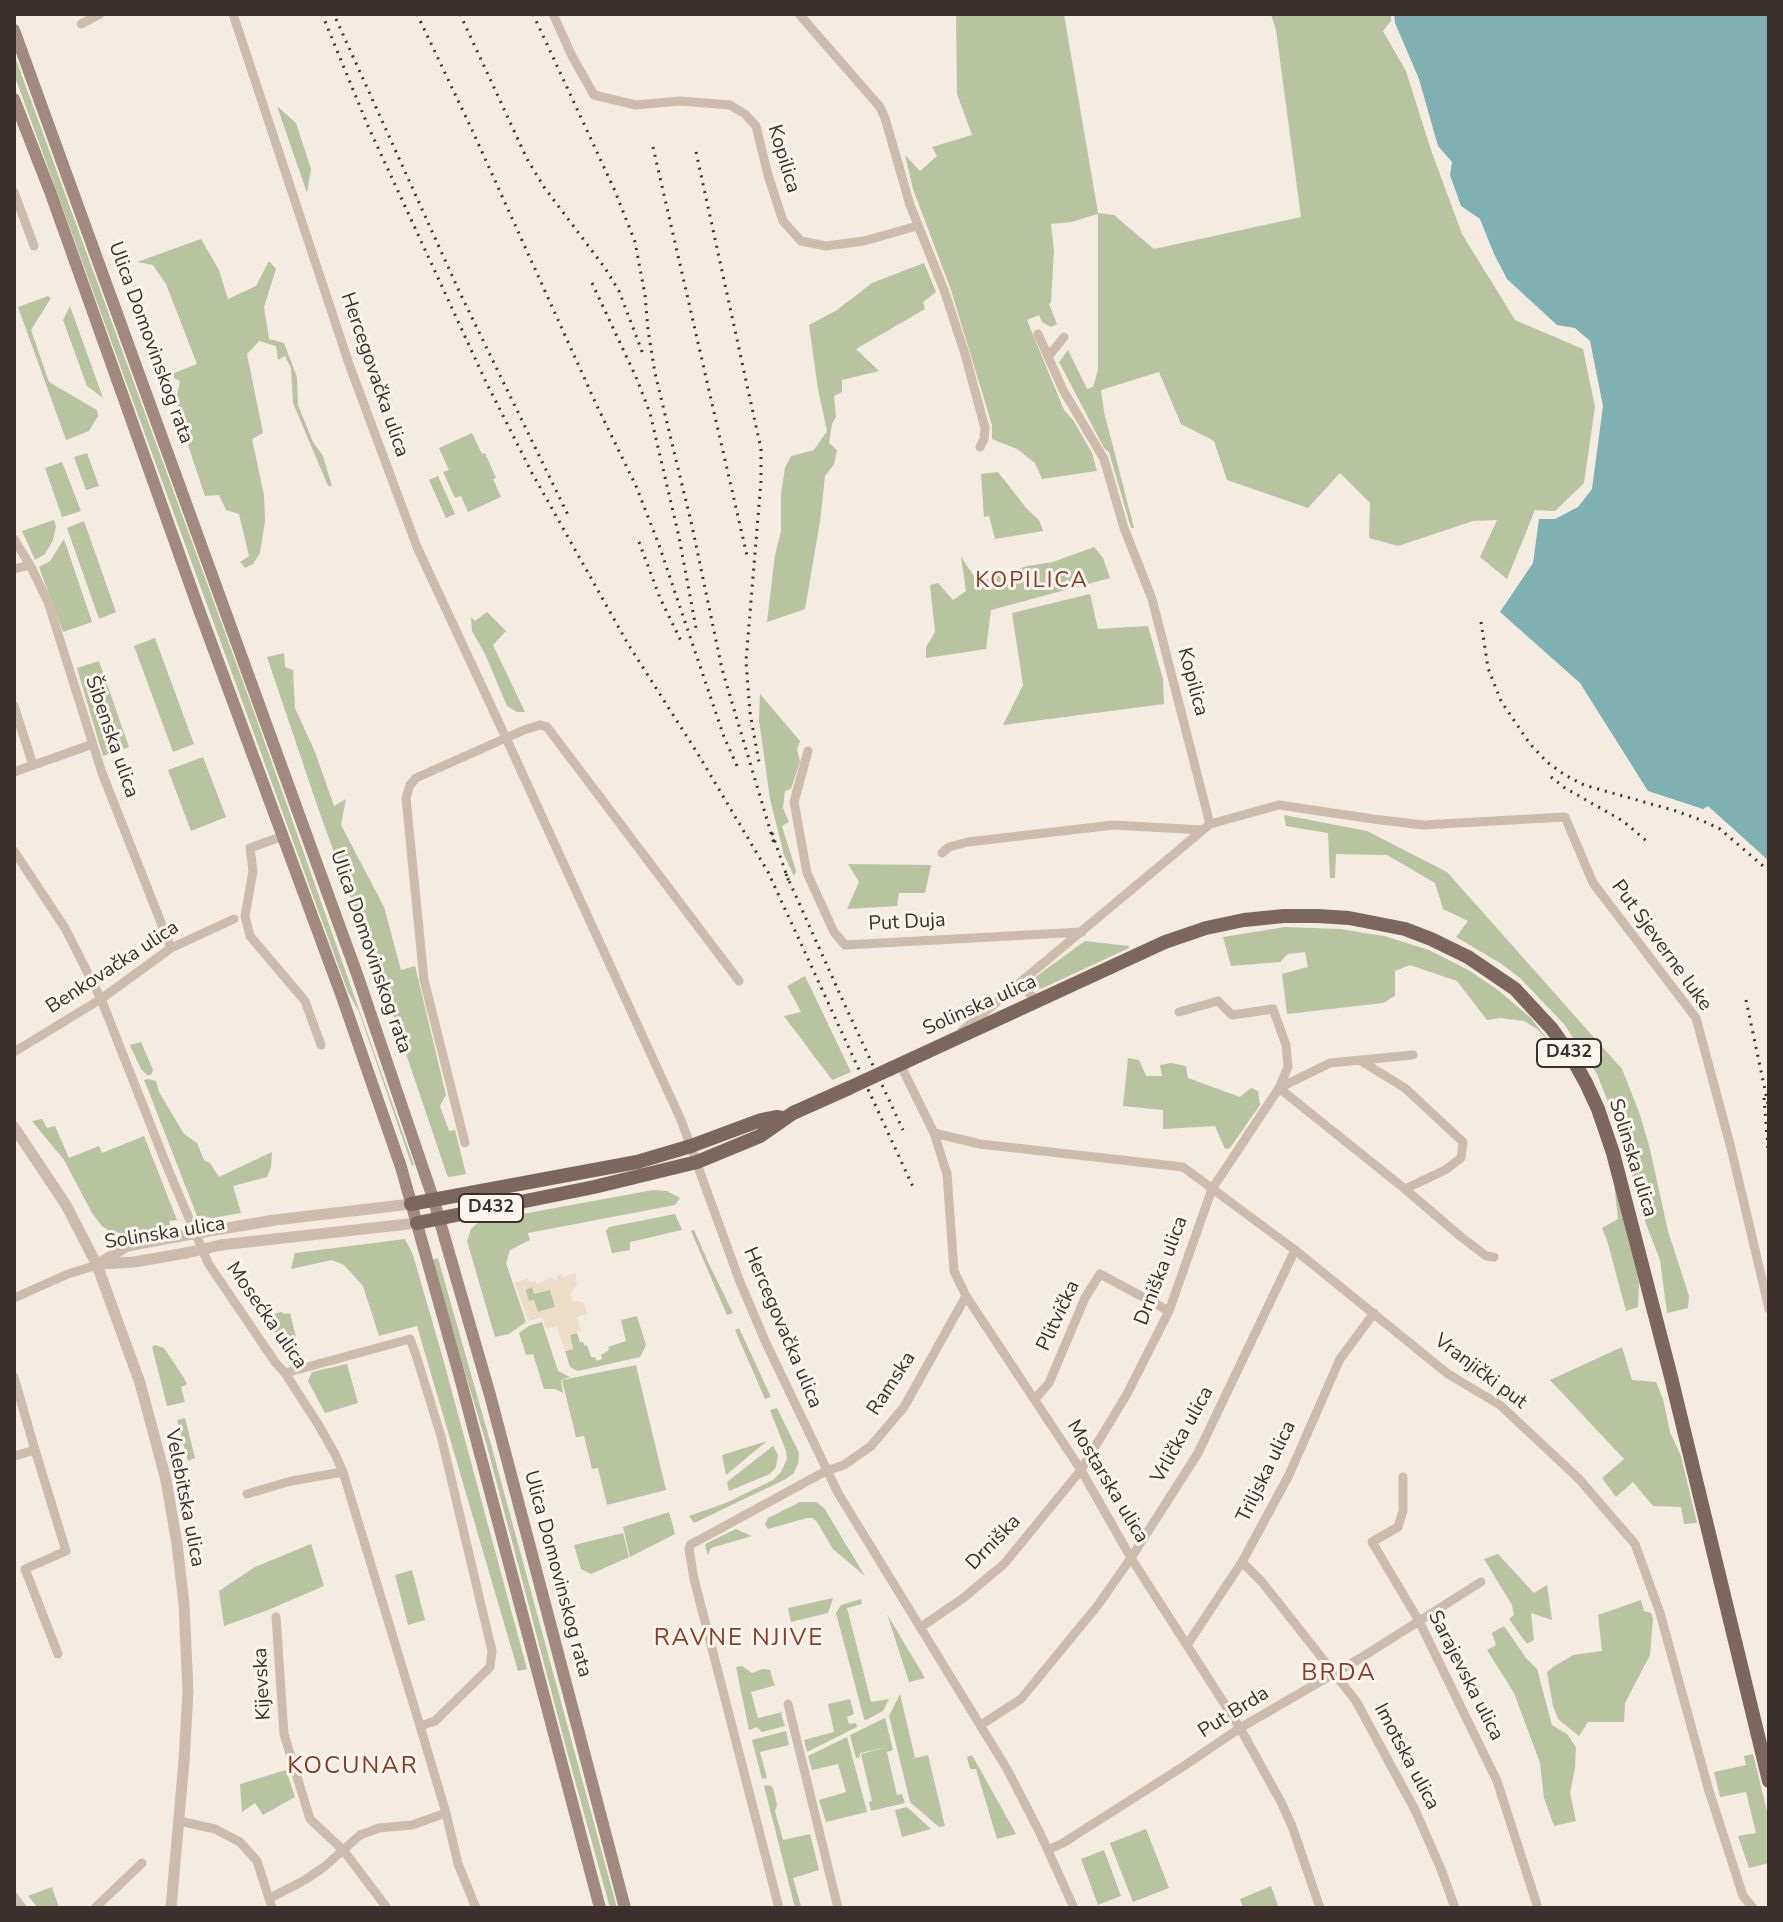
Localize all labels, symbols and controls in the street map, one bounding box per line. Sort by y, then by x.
street label: Kopilica [761,122,805,196]
street label: Ulica Domovinskog rata [102,239,198,447]
street label: Hercegovačka ulica [335,290,413,460]
district label: KOPILICA [975,569,1089,595]
street label: Kopilica [1171,645,1213,719]
street label: Šibenska ulica [79,673,143,801]
street label: Ulica Domovinskog rata [324,847,416,1057]
street label: Put Sjeverne luke [1605,876,1717,1016]
street label: Put Duja [868,909,946,937]
street label: Benkovačka ulica [42,916,184,1020]
street label: Solinska ulica [919,970,1041,1042]
road number: D432 [1537,1039,1601,1067]
street label: Solinska ulica [1603,1096,1661,1220]
road number: D432 [459,1194,523,1222]
street label: Solinska ulica [103,1213,227,1255]
street label: Drniška ulica [1130,1213,1194,1329]
street label: Hercegovačka ulica [737,1244,827,1412]
street label: Mosećka ulica [220,1258,312,1374]
street label: Plitvička [1032,1277,1086,1355]
street label: Vranjički put [1429,1329,1531,1415]
street label: Ramska [863,1348,921,1420]
street label: Vrlička ulica [1147,1382,1219,1488]
street label: Mostarska ulica [1061,1416,1153,1548]
street label: Triljska ulica [1232,1417,1302,1527]
street label: Velebitska ulica [159,1427,209,1569]
street label: Ulica Domovinskog rata [518,1468,596,1680]
street label: Drniška [962,1510,1026,1576]
street label: Sarajevska ulica [1422,1607,1508,1745]
district label: RAVNE NJIVE [654,1625,824,1653]
street label: Kijevska [249,1647,277,1721]
district label: BRDA [1301,1660,1377,1688]
street label: Put Brda [1194,1682,1274,1744]
street label: Imotska ulica [1368,1700,1444,1814]
district label: KOCUNAR [287,1753,419,1781]

